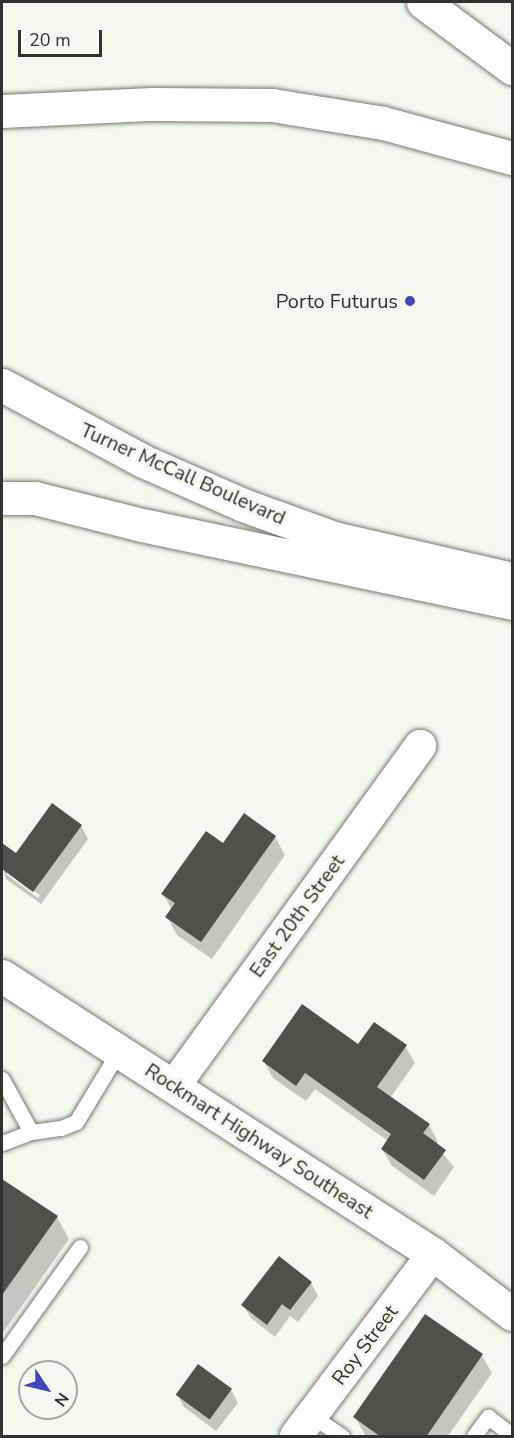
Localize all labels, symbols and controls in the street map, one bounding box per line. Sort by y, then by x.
scale bar [21,18,105,56]
text: 20 m [29,28,71,52]
place label: Porto Futurus [276,289,398,313]
marker: Porto Futurus [403,294,417,308]
street label: Turner McCall Boulevard [77,418,289,530]
street label: East 20th Street [244,850,350,982]
street label: Rockmart Highway Southeast [140,1058,378,1224]
street label: Roy Street [327,1300,403,1390]
north arrow [18,1360,78,1420]
text: N [49,1388,74,1410]

